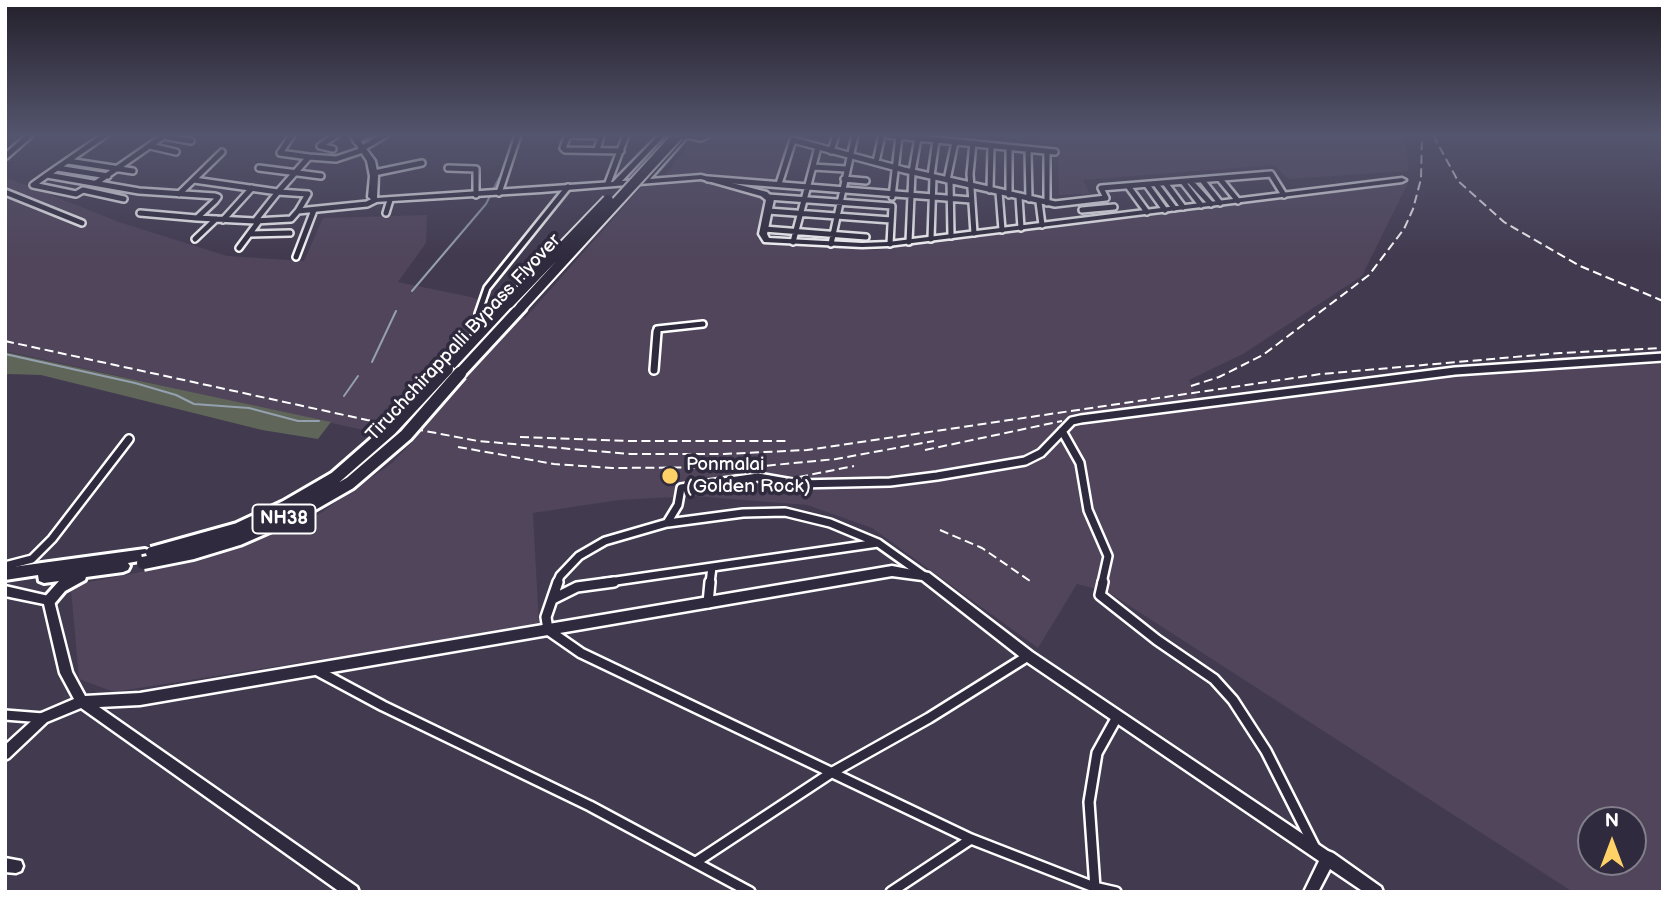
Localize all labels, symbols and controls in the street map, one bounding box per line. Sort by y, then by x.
street label: Tiruchchirappalli Bypass Flyover [362,230,566,446]
place label: Ponmalai (Golden Rock) [686,454,811,498]
marker: Ponmalai (Golden Rock) [660,466,680,486]
road number: NH38 [252,504,316,534]
north arrow [1577,806,1647,876]
text: N [1605,810,1619,833]

